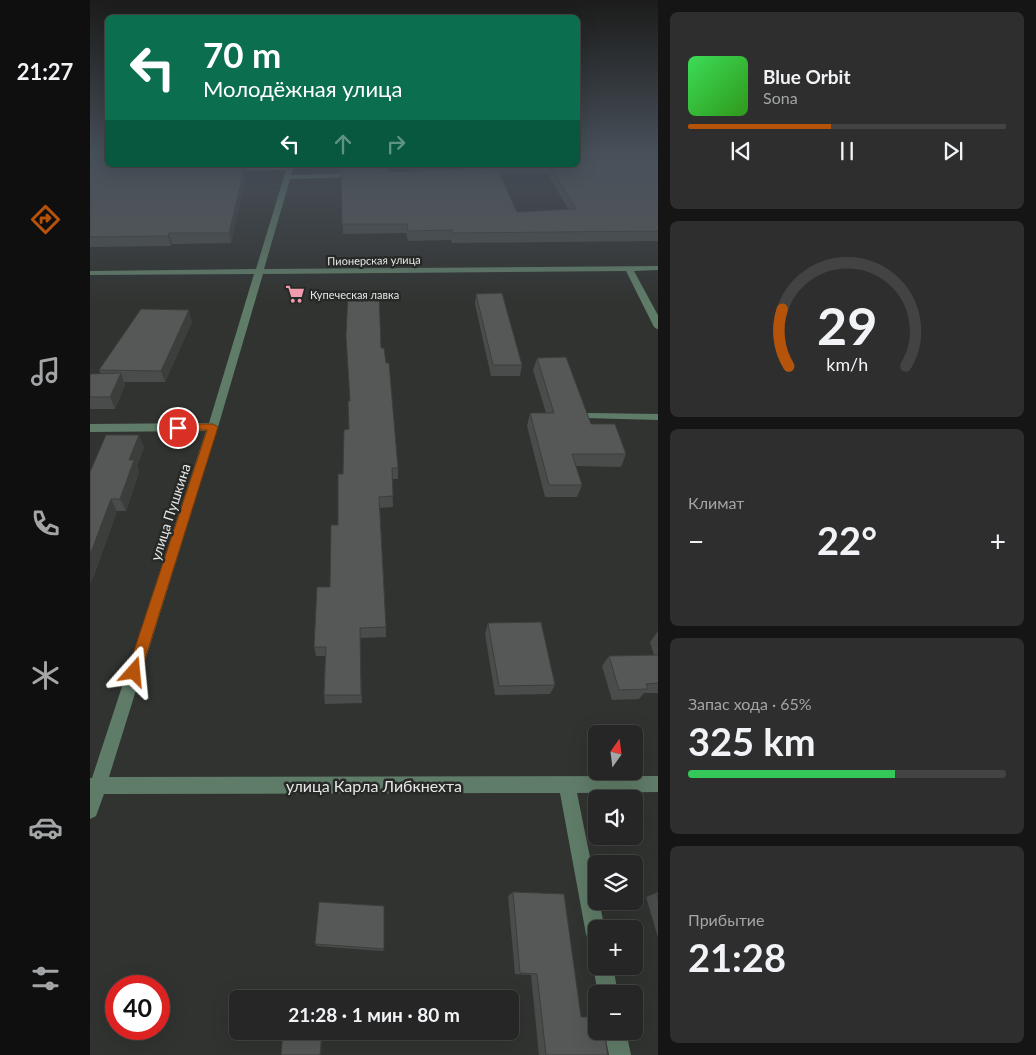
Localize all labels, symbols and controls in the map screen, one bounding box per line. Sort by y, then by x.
text: 70 m [203,33,281,75]
icon: left [120,35,185,100]
text: 21:27 [17,58,73,85]
text: Blue Orbit [763,65,851,88]
text: Молодёжная улица [203,75,402,102]
text: Sona [763,88,798,107]
icon: left [276,130,304,158]
icon: ahead [329,130,357,158]
icon: right [382,130,410,158]
icon: previous [727,137,755,165]
icon: pause [833,137,861,165]
icon: next [939,137,967,165]
icon: directions [28,202,63,237]
street label: Пионерская улица [327,253,421,267]
supermarket icon: Купеческая лавка [284,283,306,305]
place label: Купеческая лавка [310,288,399,301]
text: 29 [817,294,877,356]
text: km/h [826,353,868,375]
icon: music [28,354,63,389]
pin [157,407,199,449]
icon: arrive [164,414,192,442]
street label: улица Пушкина [146,461,194,563]
text: Климат [688,493,744,512]
icon: phone [28,506,63,541]
text: 22° [817,517,877,563]
text: − [688,524,704,558]
text: + [990,524,1006,558]
position arrow [107,645,159,697]
icon: climate [28,658,63,693]
text: Запас хода · 65% [688,694,812,713]
text: 325 km [688,718,816,764]
north arrow [588,725,642,780]
map controls [588,725,643,1040]
street label: улица Карла Либкнехта [286,776,462,795]
button: sound [588,790,643,845]
icon: car [28,810,63,845]
button: layers [588,855,643,910]
text: Прибытие [688,910,764,929]
button: + [588,920,643,975]
text: 21:28 [688,934,786,980]
icon: filters [28,961,63,996]
speed limit sign: 40 [105,975,170,1040]
button: − [588,985,643,1040]
text: 21:28 · 1 мин · 80 m [288,1003,460,1026]

